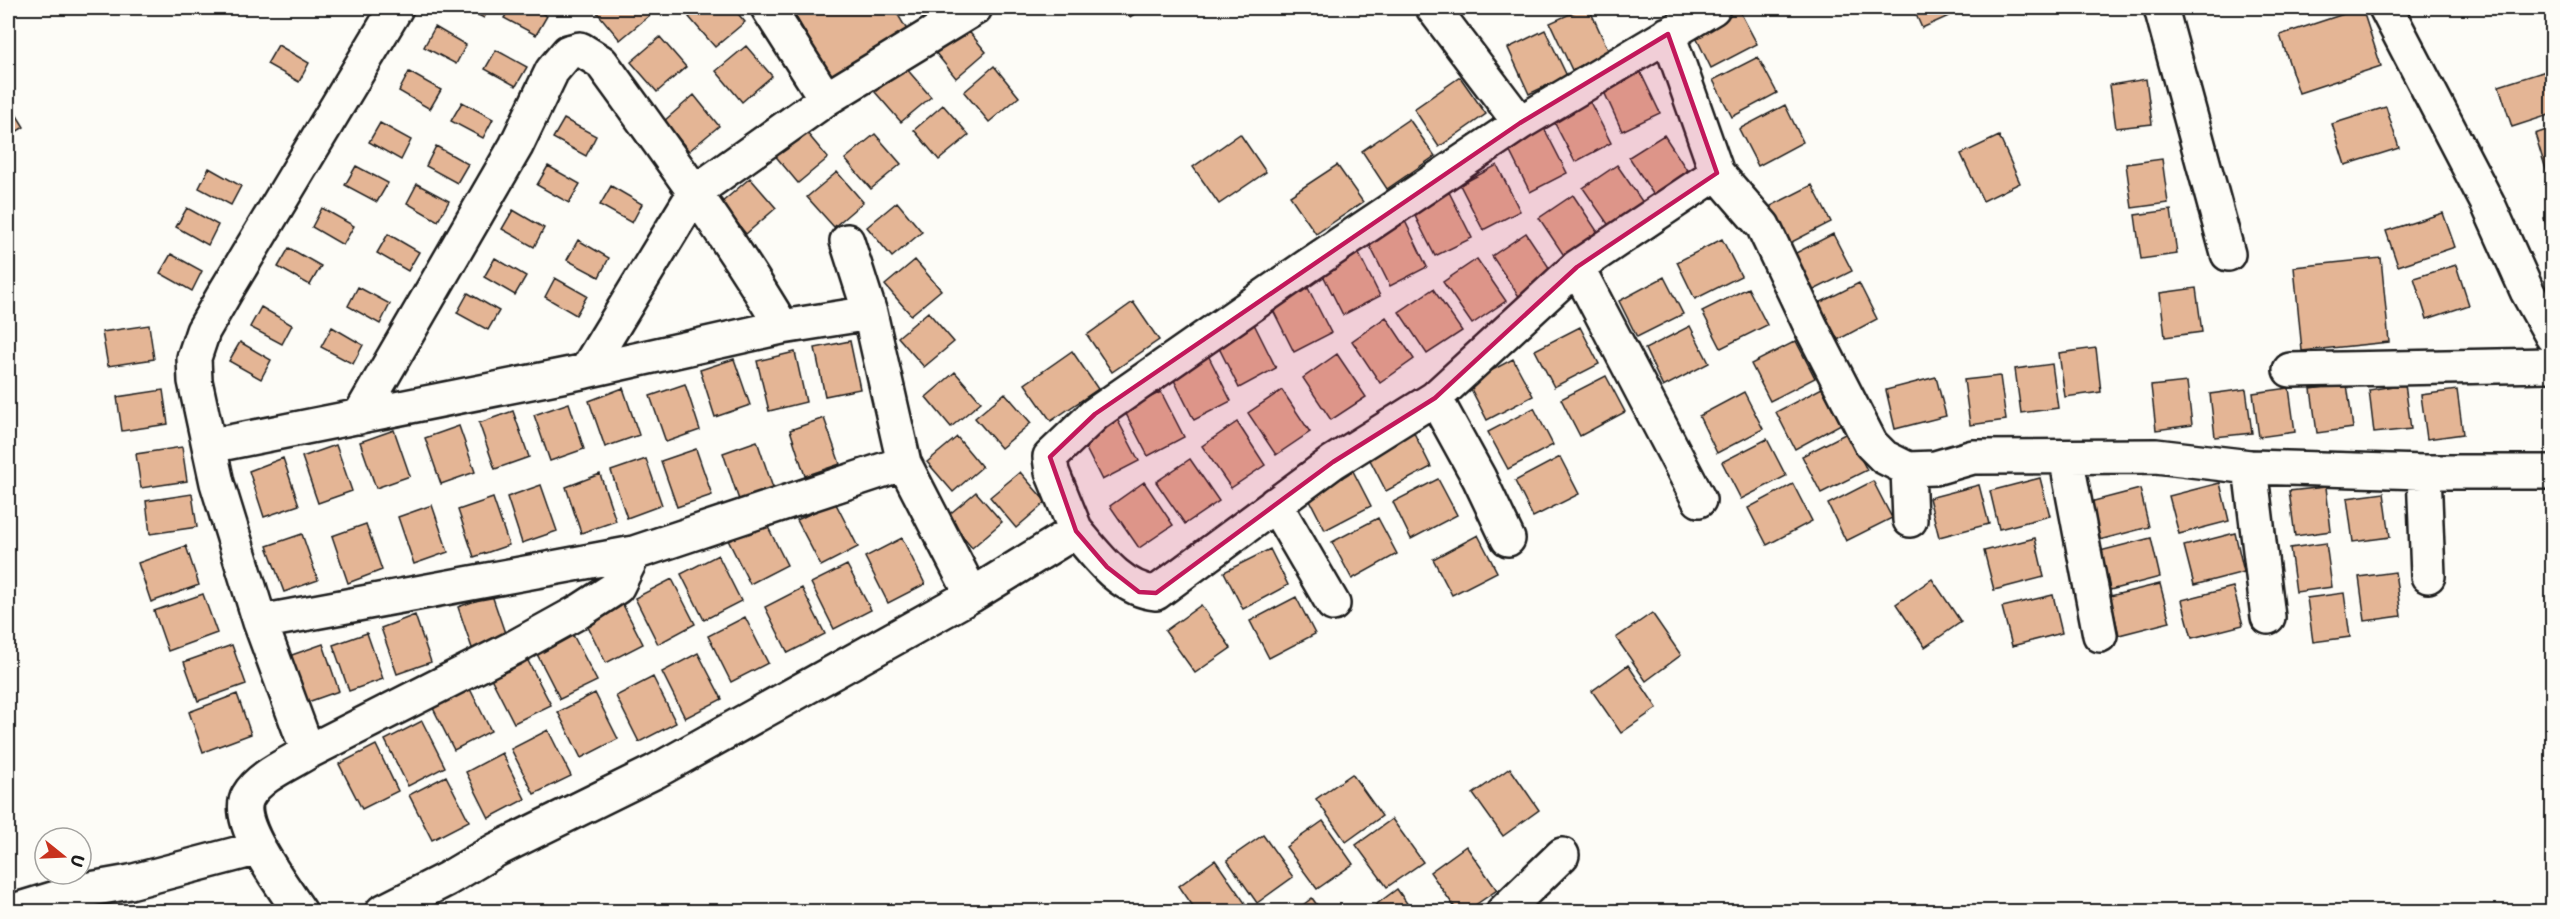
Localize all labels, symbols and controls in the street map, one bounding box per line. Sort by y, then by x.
north arrow [33,826,93,886]
text: U [65,851,92,870]

